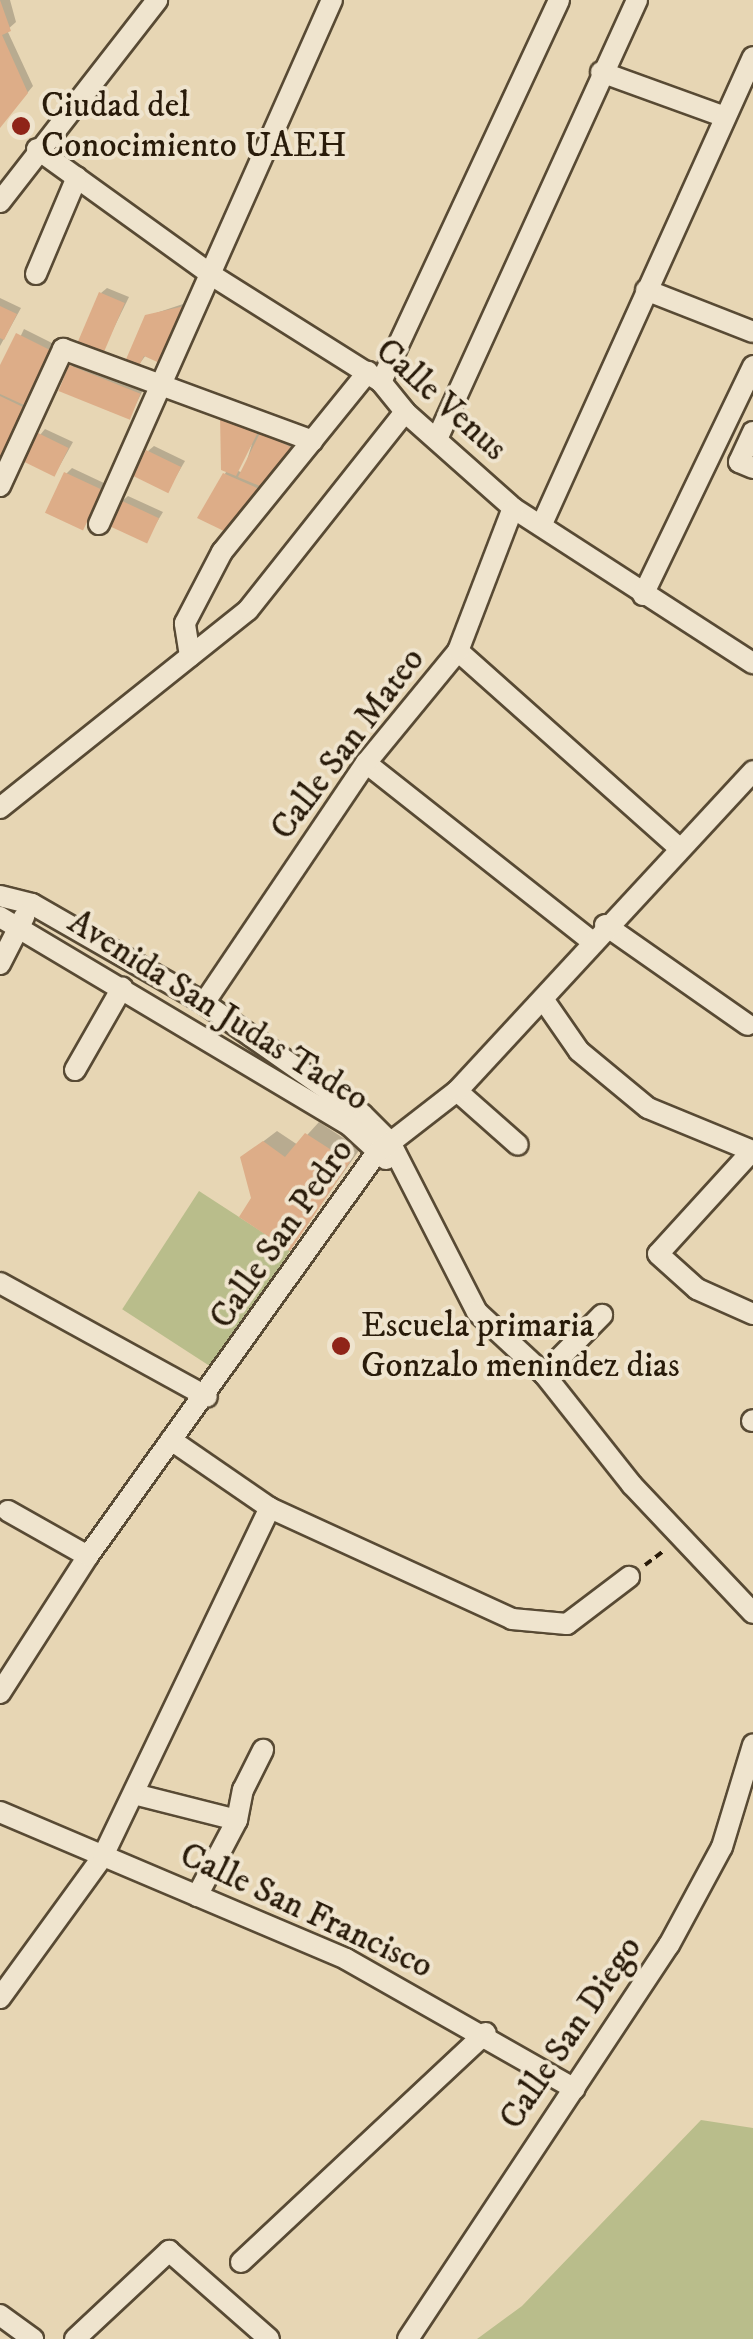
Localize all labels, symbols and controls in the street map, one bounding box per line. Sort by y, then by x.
place label: Ciudad del Conocimiento UAEH [41,85,347,167]
marker: Ciudad del Conocimiento UAEH [10,115,32,137]
street label: Calle Venus [367,330,515,470]
street label: Calle San Mateo [262,640,434,848]
street label: Avenida San Judas Tadeo [60,901,376,1121]
street label: Calle San Pedro [201,1131,363,1337]
place label: Escuela primaria Gonzalo menindez dias [361,1305,680,1387]
marker: Escuela primaria Gonzalo menindez dias [330,1335,352,1357]
street label: Calle San Francisco [173,1834,439,1988]
street label: Calle San Diego [491,1929,651,2137]

